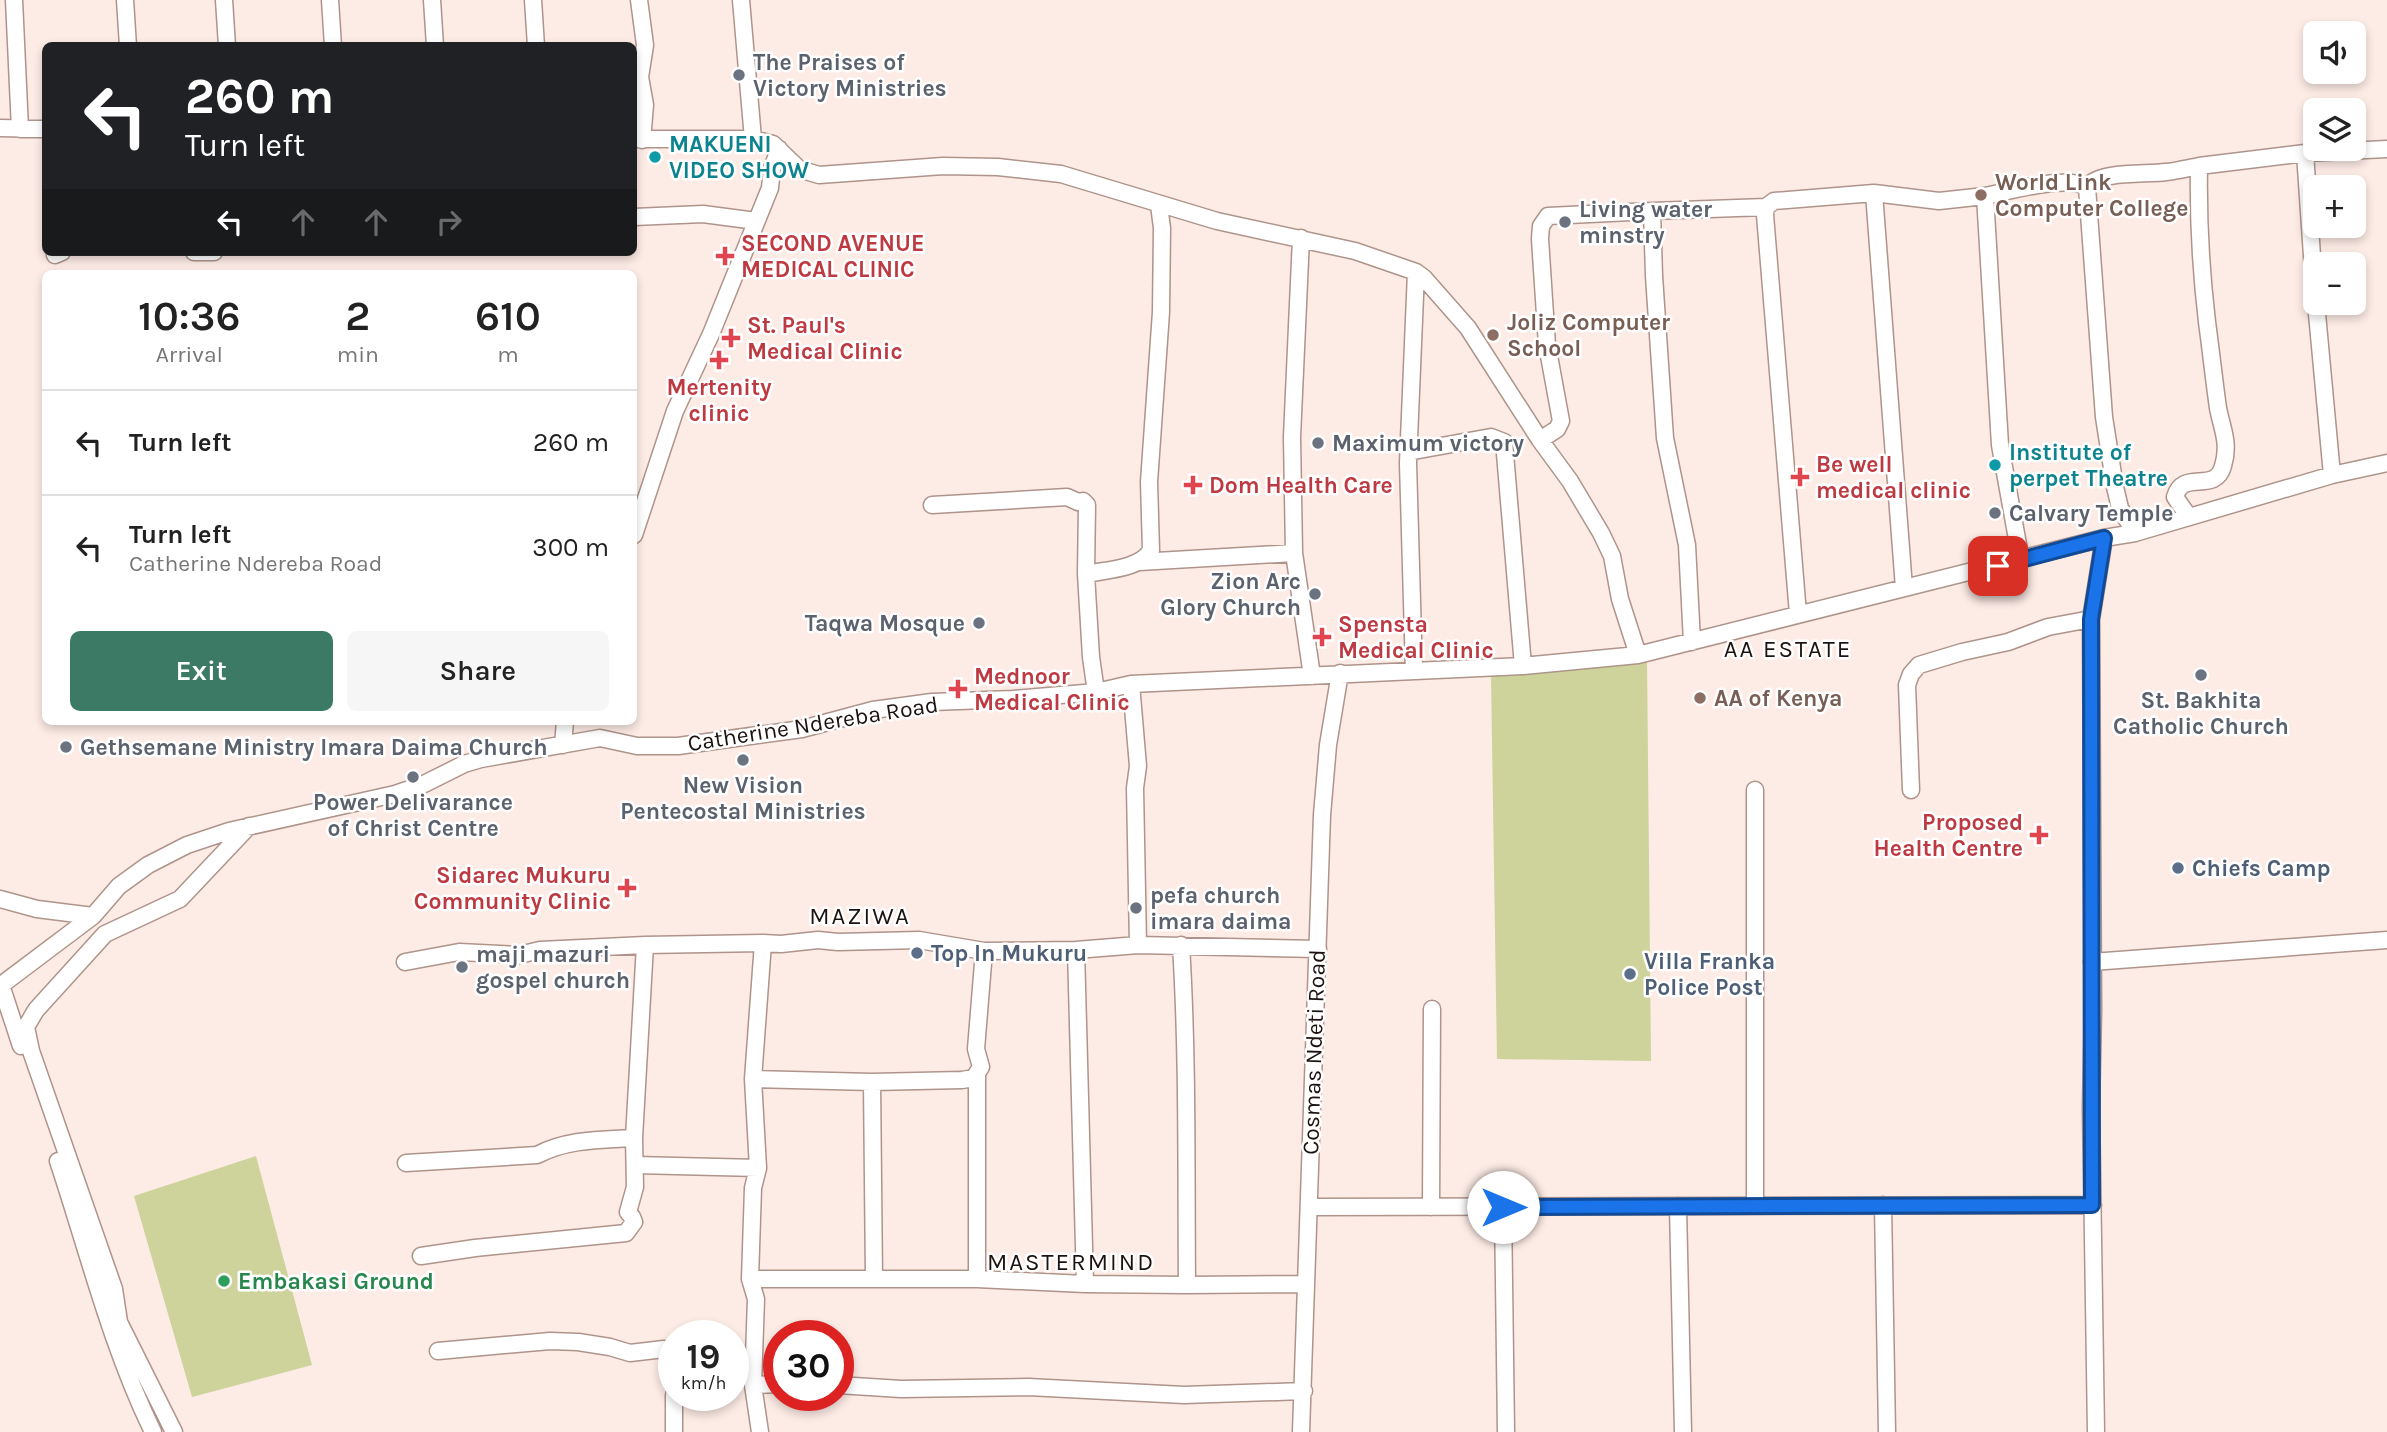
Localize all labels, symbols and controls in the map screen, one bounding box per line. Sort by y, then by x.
map controls [2303,21,2366,315]
button: sound [2303,21,2366,84]
place label: The Praises of Victory Ministries [753,49,947,102]
marker: The Praises of Victory Ministries [731,67,747,83]
text: 260 m [185,68,334,125]
icon: left [70,70,161,161]
button: layers [2303,98,2366,161]
text: Turn left [185,127,305,164]
place label: MAKUENI VIDEO SHOW [669,131,809,184]
marker: MAKUENI VIDEO SHOW [647,149,663,165]
place label: World Link Computer College [1995,169,2188,222]
button: + [2303,175,2366,238]
marker: World Link Computer College [1973,187,1989,203]
place label: Living water minstry [1579,196,1712,249]
icon: left [211,203,249,241]
icon: ahead [284,203,322,241]
icon: ahead [357,203,395,241]
icon: right [430,203,468,241]
marker: Living water minstry [1557,214,1573,230]
place label: SECOND AVENUE MEDICAL CLINIC [741,230,924,283]
marker: SECOND AVENUE MEDICAL CLINIC [715,246,735,266]
button: − [2303,252,2366,315]
text: 10:36 [138,291,241,341]
text: 2 [345,291,370,341]
text: 610 [475,291,541,341]
place label: Joliz Computer School [1507,309,1670,362]
place label: St. Paul's Medical Clinic [747,312,903,365]
marker: Joliz Computer School [1485,327,1501,343]
marker: St. Paul's Medical Clinic [721,328,741,348]
text: Arrival [156,341,223,368]
text: min [337,341,379,368]
text: m [497,341,519,368]
marker: Mertenity clinic [709,350,729,370]
place label: Mertenity clinic [666,374,772,427]
icon: left [70,424,108,462]
text: Turn left [129,427,231,458]
text: 260 m [533,427,609,458]
place label: Maximum victory [1332,430,1525,457]
marker: Maximum victory [1310,435,1326,451]
place label: Institute of perpet Theatre [2009,439,2168,492]
place label: Be well medical clinic [1816,451,1971,504]
marker: Institute of perpet Theatre [1987,457,2003,473]
marker: Be well medical clinic [1790,467,1810,487]
place label: Dom Health Care [1209,472,1393,499]
marker: Dom Health Care [1183,475,1203,495]
place label: Calvary Temple [2009,500,2173,527]
marker: Calvary Temple [1987,505,2003,521]
text: Turn left [129,519,231,550]
icon: left [70,529,108,567]
text: 300 m [532,532,609,563]
pin [1968,536,2028,596]
icon: arrive [1979,547,2017,585]
text: Catherine Ndereba Road [129,550,382,577]
place label: Zion Arc Glory Church [1160,568,1301,621]
marker: Zion Arc Glory Church [1307,586,1323,602]
place label: Taqwa Mosque [805,610,965,637]
place label: Spensta Medical Clinic [1338,611,1494,664]
marker: Taqwa Mosque [971,615,987,631]
marker: Spensta Medical Clinic [1312,627,1332,647]
button: Exit [70,631,333,711]
button: Share [347,631,609,711]
district label: AA ESTATE [1724,635,1852,663]
place label: Mednoor Medical Clinic [974,663,1130,716]
marker: St. Bakhita Catholic Church [2193,667,2209,683]
marker: Mednoor Medical Clinic [948,679,968,699]
place label: AA of Kenya [1714,685,1842,712]
place label: St. Bakhita Catholic Church [2113,687,2289,740]
marker: AA of Kenya [1692,690,1708,706]
street label: Catherine Ndereba Road [686,691,940,757]
place label: Gethsemane Ministry Imara Daima Church [80,734,548,761]
marker: Gethsemane Ministry Imara Daima Church [58,739,74,755]
marker: New Vision Pentecostal Ministries [735,752,751,768]
marker: Power Delivarance of Christ Centre [405,769,421,785]
place label: New Vision Pentecostal Ministries [620,772,866,825]
place label: Power Delivarance of Christ Centre [313,789,513,842]
place label: Proposed Health Centre [1874,809,2023,862]
marker: Proposed Health Centre [2029,825,2049,845]
place label: Chiefs Camp [2192,855,2331,882]
marker: Chiefs Camp [2170,860,2186,876]
place label: Sidarec Mukuru Community Clinic [414,862,611,915]
marker: Sidarec Mukuru Community Clinic [617,878,637,898]
place label: pefa church imara daima [1150,882,1292,935]
marker: pefa church imara daima [1128,900,1144,916]
district label: MAZIWA [809,902,911,930]
place label: Top In Mukuru [931,940,1087,967]
place label: maji mazuri gospel church [476,941,630,994]
marker: Top In Mukuru [909,945,925,961]
place label: Villa Franka Police Post [1644,948,1775,1001]
street label: Cosmas Ndeti Road [1297,949,1331,1155]
marker: maji mazuri gospel church [454,959,470,975]
marker: Villa Franka Police Post [1622,966,1638,982]
position arrow [1466,1170,1540,1244]
district label: MASTERMIND [987,1248,1155,1276]
place label: Embakasi Ground [238,1268,434,1295]
marker: Embakasi Ground [216,1273,232,1289]
speed limit sign: 30 [763,1320,854,1411]
text: 19 [687,1336,720,1377]
text: km/h [681,1372,726,1394]

